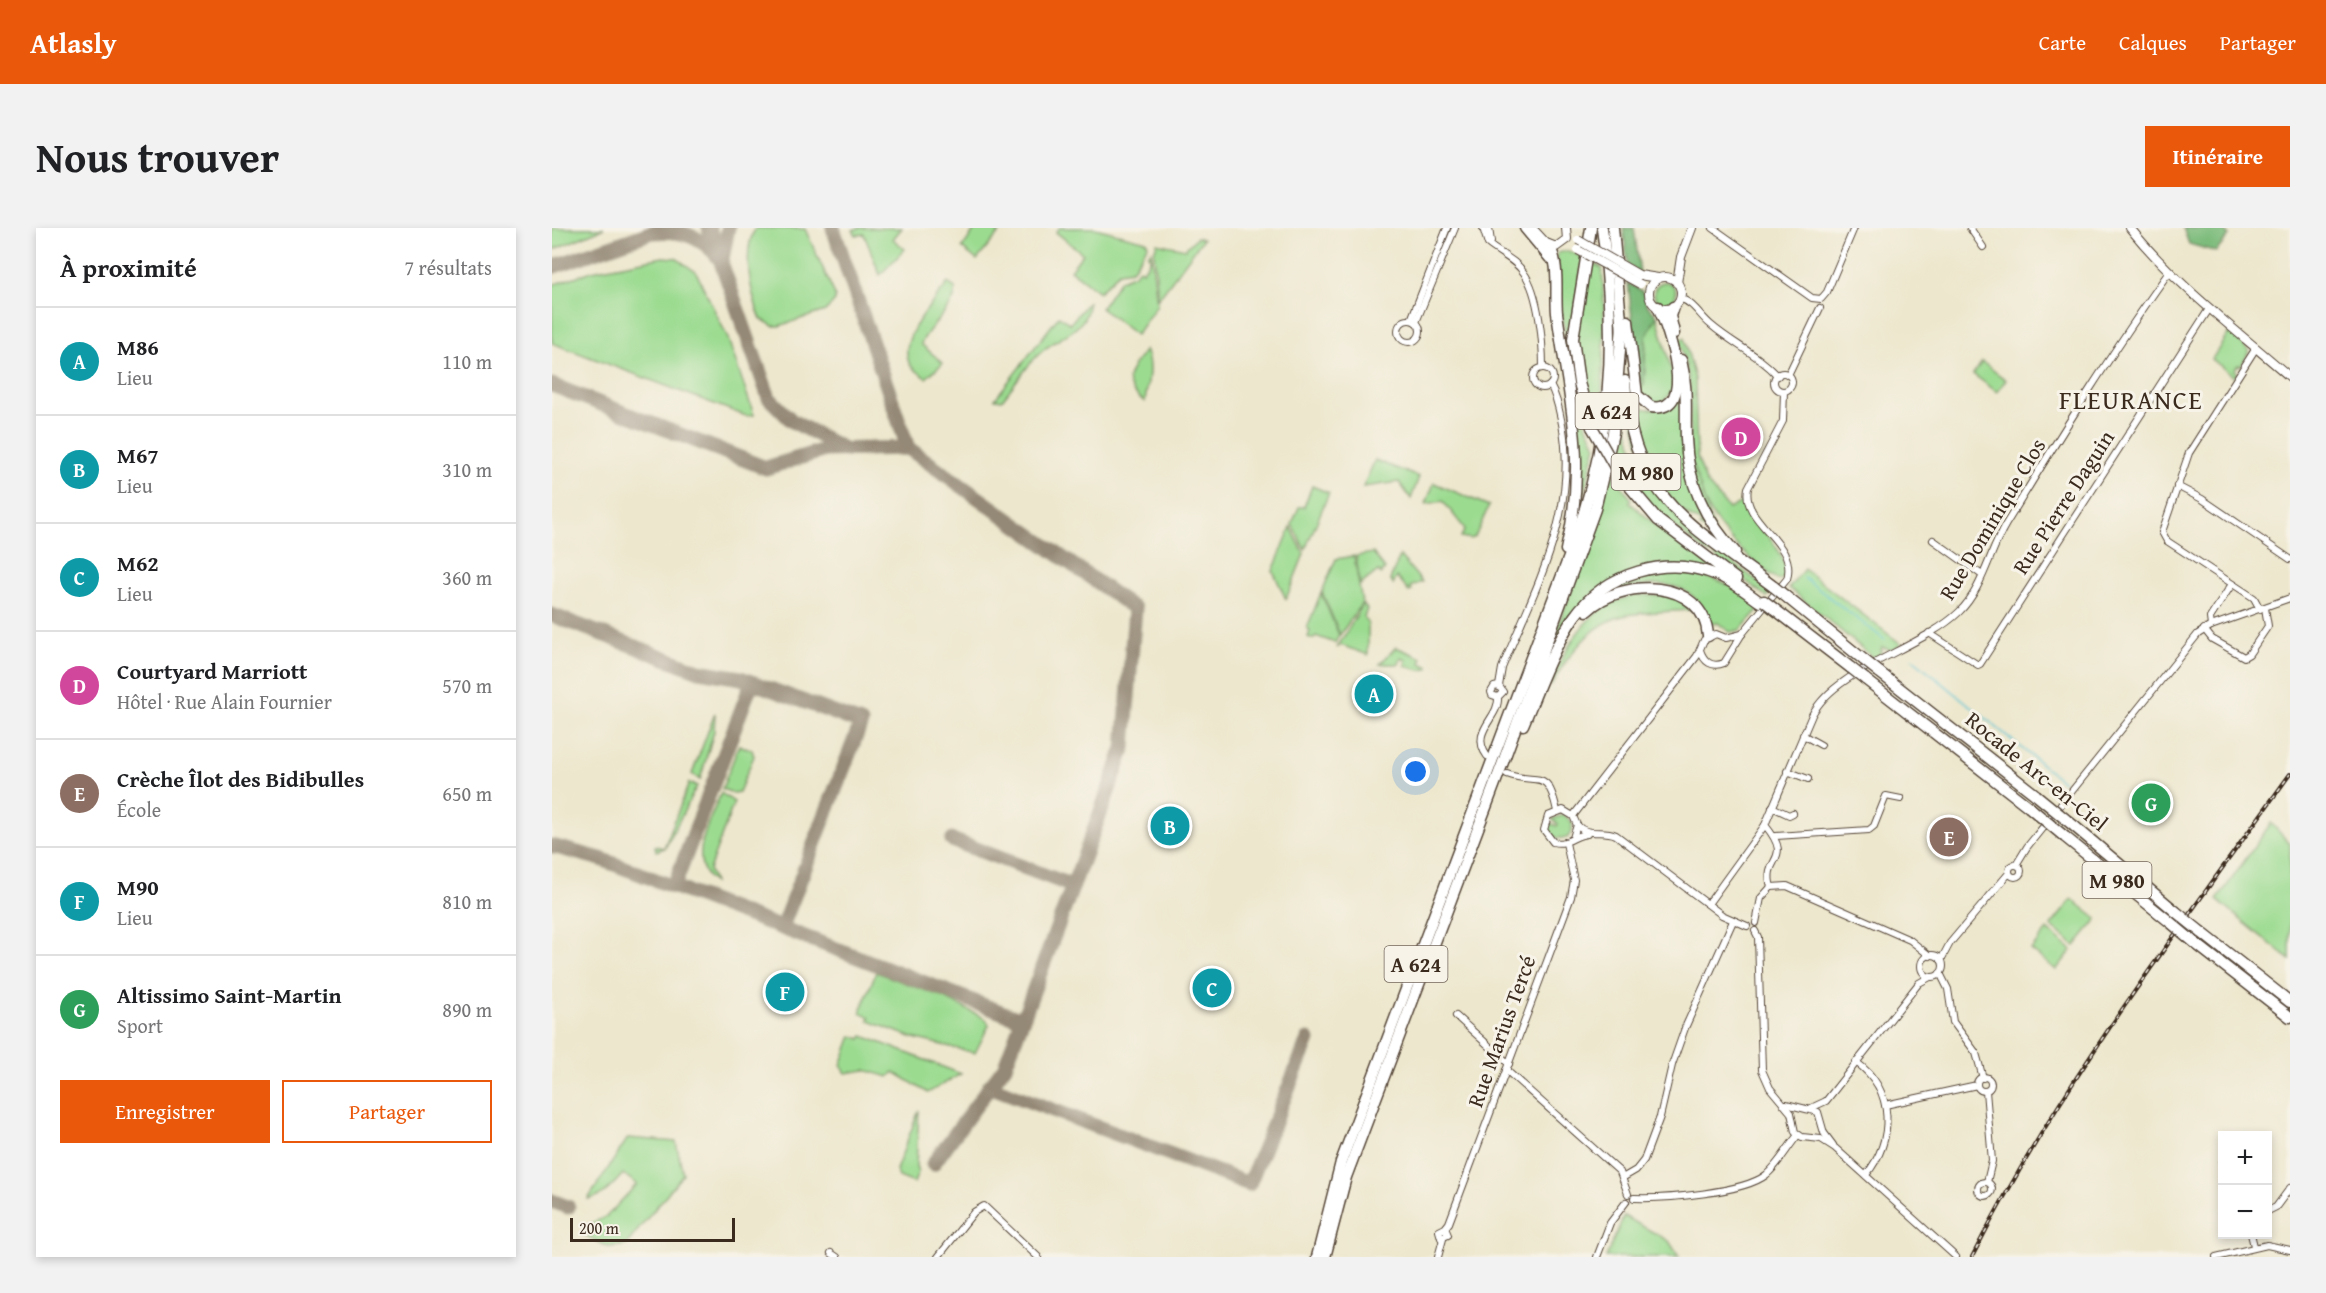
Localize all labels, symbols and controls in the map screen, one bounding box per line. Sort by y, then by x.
text: Atlasly [30,22,117,63]
text: Carte [2039,27,2086,58]
text: Calques [2119,27,2187,58]
text: Partager [2220,27,2296,58]
text: Nous trouver [36,126,279,187]
button: Itinéraire [2145,126,2290,187]
text: À proximité [60,248,197,287]
text: 7 résultats [404,253,492,282]
text: M86 [117,331,159,363]
text: A [73,347,86,376]
text: 110 m [442,347,492,376]
text: Lieu [117,363,153,392]
district label: FLEURANCE [2059,380,2203,419]
road number: A 624 [1576,393,1638,429]
pin: D [1722,414,1760,460]
street label: Rue Pierre Daguin [2004,423,2122,580]
street label: Rue Dominique Clos [1931,432,2053,606]
text: M67 [117,439,159,471]
road number: M 980 [1612,454,1680,490]
text: B [73,455,86,484]
text: 310 m [442,455,492,484]
text: Lieu [117,471,153,500]
text: M62 [117,547,159,579]
text: C [74,563,85,592]
text: 360 m [442,563,492,592]
text: Lieu [117,579,153,608]
text: Courtyard Marriott [117,655,307,687]
text: D [73,671,86,700]
text: 570 m [442,671,492,700]
pin: A [1354,672,1394,716]
text: Hôtel · Rue Alain Fournier [117,687,332,716]
street label: Rocade Arc-en-Ciel [1959,703,2115,839]
your location [1401,757,1430,786]
text: Crèche Îlot des Bidibulles [117,763,364,795]
text: E [74,779,85,808]
text: 650 m [442,779,492,808]
pin: G [2132,780,2170,826]
text: École [117,795,161,824]
pin: B [1150,804,1190,848]
pin: E [1930,814,1968,860]
road number: M 980 [2082,862,2152,898]
text: M90 [117,871,159,903]
text: F [74,887,85,916]
text: 810 m [442,887,492,916]
text: Lieu [117,903,153,932]
road number: A 624 [1384,946,1448,982]
street label: Rue Marius Tercé [1459,951,1543,1111]
pin: C [1192,966,1232,1011]
pin: F [766,970,804,1014]
text: Altissimo Saint-Martin [117,979,342,1011]
text: G [73,995,86,1024]
text: 890 m [442,995,492,1024]
text: Sport [117,1011,163,1040]
button: Enregistrer [60,1080,270,1143]
button: Partager [282,1080,492,1143]
map controls [2218,1131,2272,1239]
button: + [2218,1131,2272,1185]
button: − [2218,1185,2272,1239]
scale bar [570,1215,735,1242]
text: 200 m [579,1216,619,1240]

